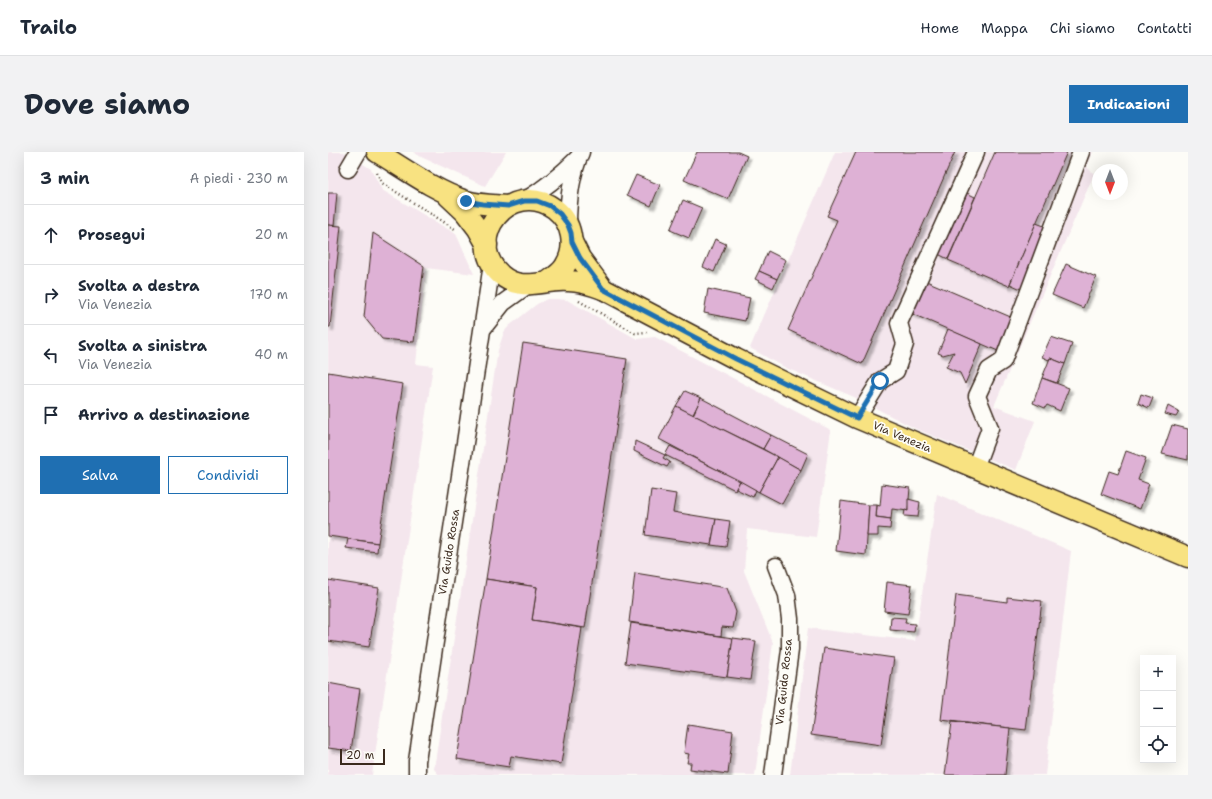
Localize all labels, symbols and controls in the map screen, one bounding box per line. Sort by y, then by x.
text: Trailo [20,15,77,40]
text: Home [921,19,959,37]
text: Mappa [981,19,1028,37]
text: Chi siamo [1050,19,1115,37]
text: Contatti [1137,19,1192,37]
text: Dove siamo [24,85,190,123]
button: Indicazioni [1069,85,1188,123]
north arrow [1092,164,1128,200]
text: 3 min [40,167,90,189]
text: A piedi · 230 m [190,170,288,187]
route end [457,192,475,210]
icon: ahead [40,224,62,246]
text: Prosegui [78,225,145,245]
text: 20 m [255,226,288,243]
text: Svolta a destra [78,276,200,296]
icon: right [40,284,62,306]
text: 170 m [250,286,288,303]
text: Via Venezia [78,296,152,313]
text: Svolta a sinistra [78,336,207,356]
icon: left [40,344,62,366]
text: 40 m [254,346,288,363]
text: Via Venezia [78,356,152,373]
route start [871,372,889,390]
icon: arrive [40,404,62,426]
text: Arrivo a destinazione [78,405,250,425]
street label: Via Venezia [870,418,934,456]
button: Salva [40,456,160,494]
button: Condividi [168,456,288,494]
street label: Via Guido Rossa [435,508,463,596]
street label: Via Guido Rossa [772,638,796,726]
map controls [1140,655,1176,763]
button: + [1140,655,1176,691]
button: − [1140,691,1176,727]
button: locate [1140,727,1176,763]
scale bar [340,747,385,766]
text: 20 m [346,748,374,763]

